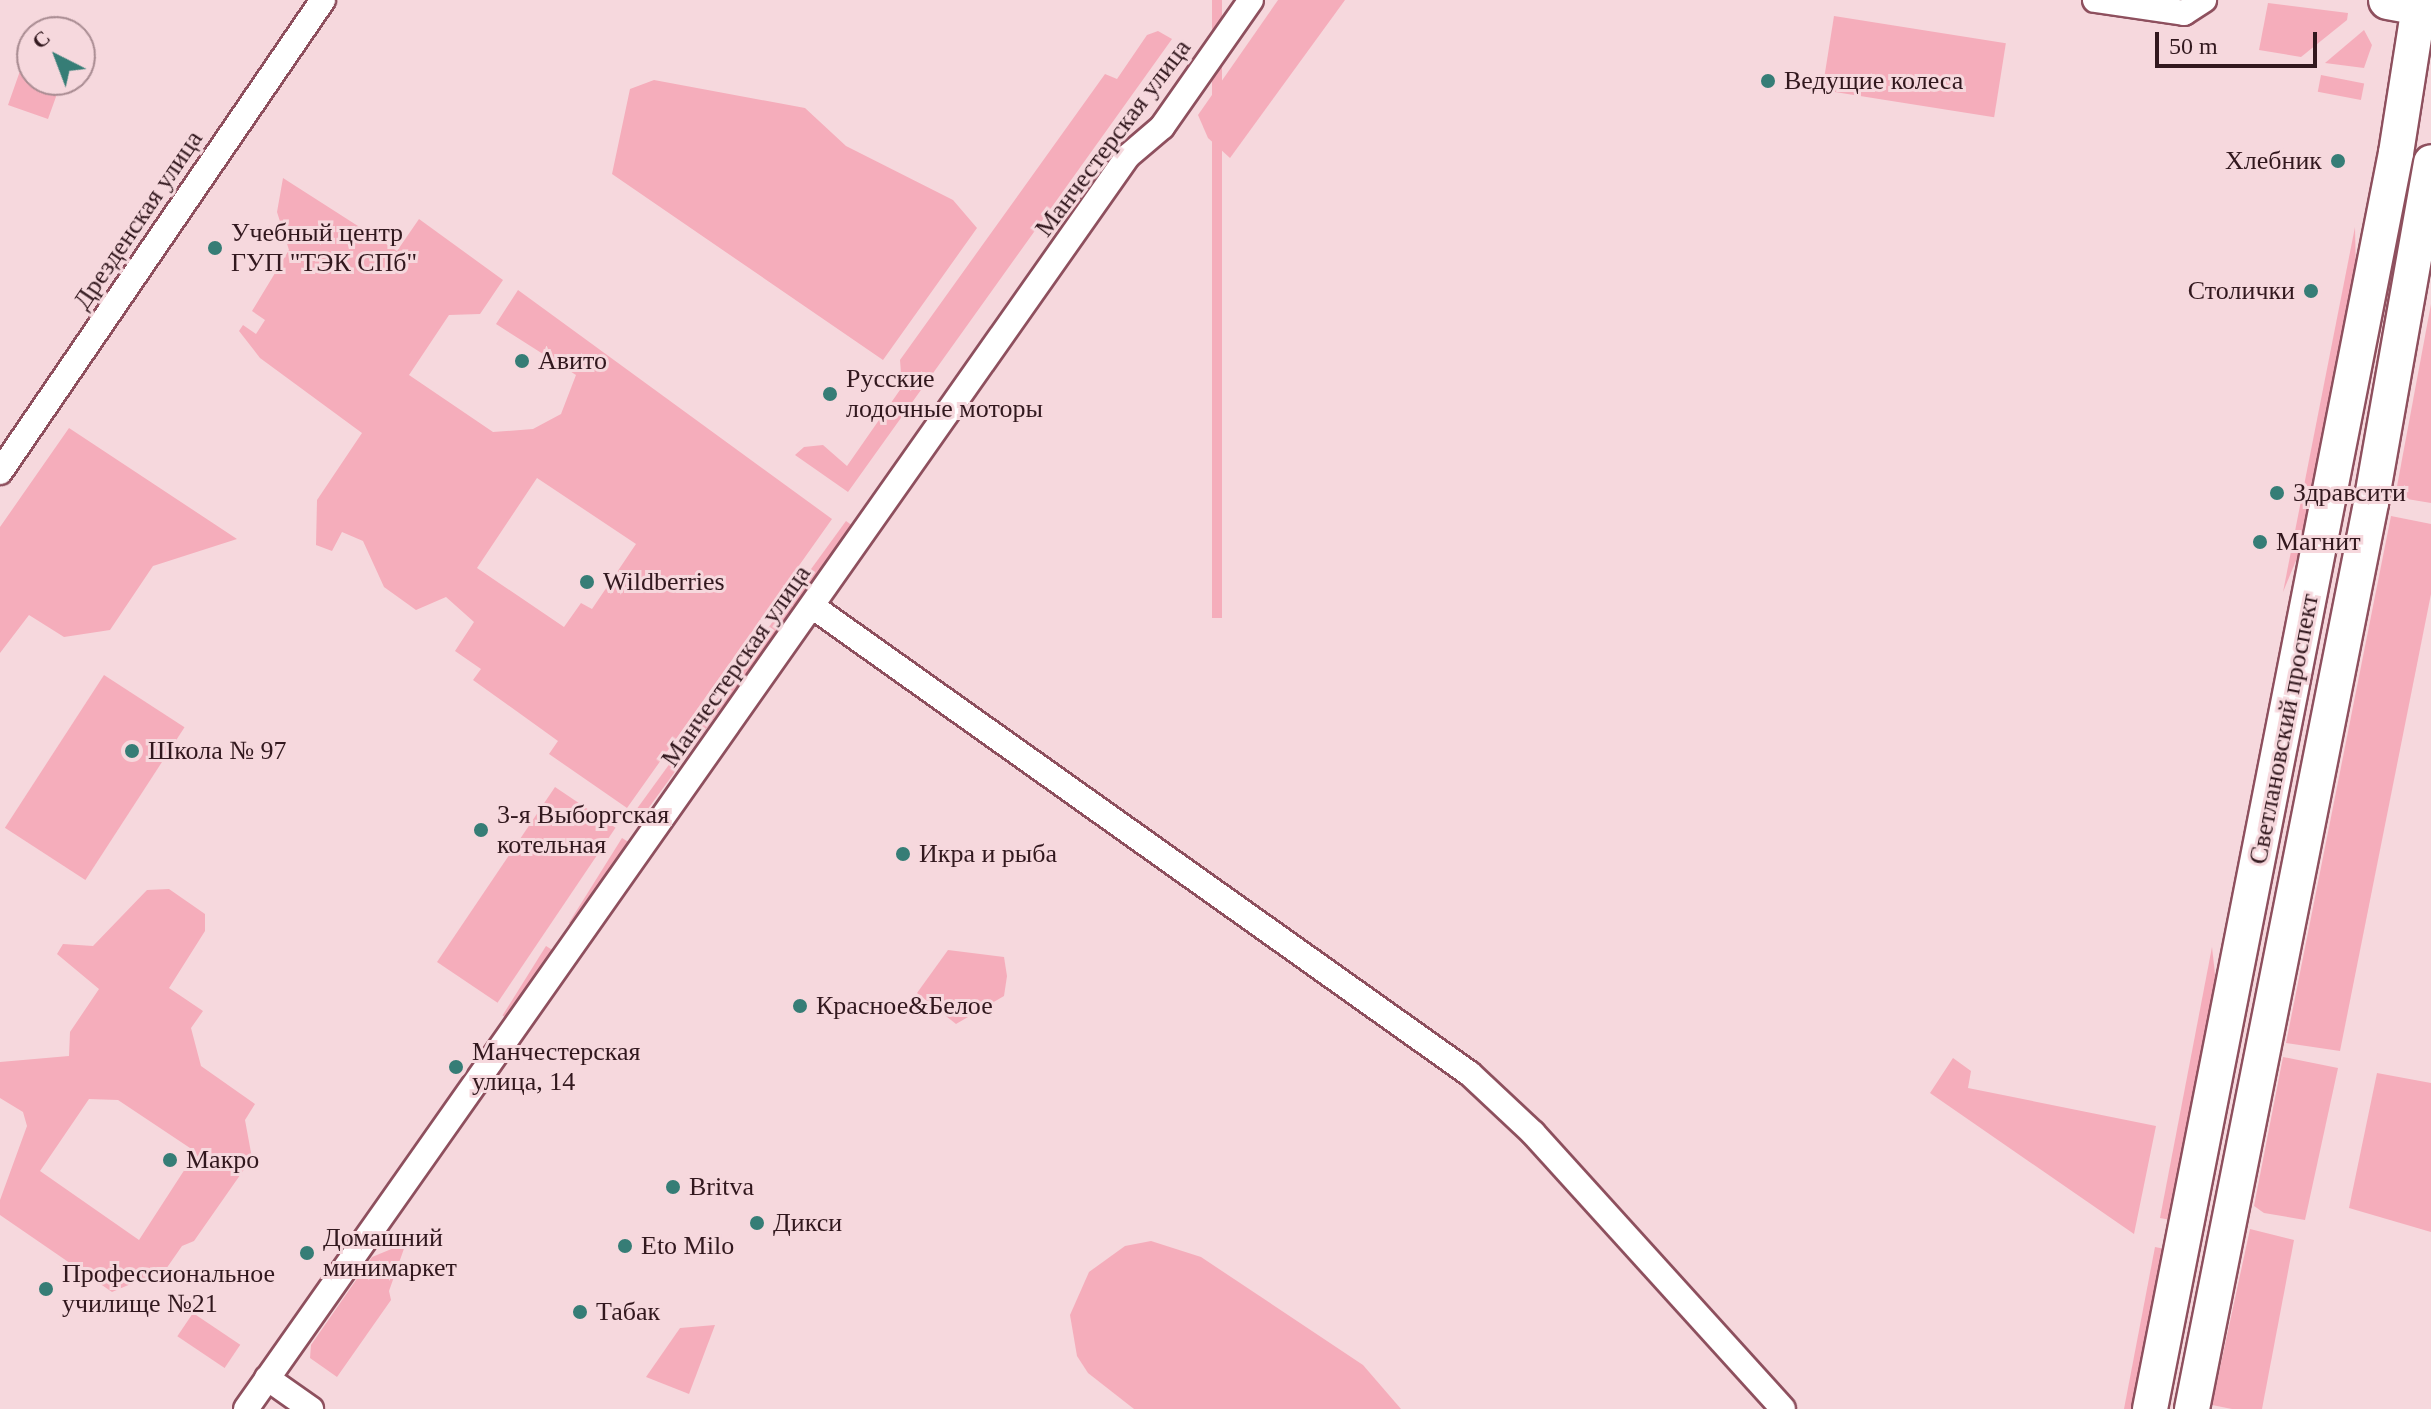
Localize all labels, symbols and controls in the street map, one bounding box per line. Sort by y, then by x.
north arrow [16,16,96,96]
scale bar [2159,16,2321,66]
text: С [27,25,55,54]
street label: Манчестерская улица [1029,33,1197,243]
text: 50 m [2169,33,2218,59]
place label: Ведущие колеса [1784,65,1963,97]
marker: Ведущие колеса [1759,72,1777,90]
street label: Дрезденская улица [67,125,209,315]
place label: Хлебник [2225,145,2322,177]
marker: Хлебник [2329,152,2347,170]
place label: Учебный центр ГУП "ТЭК СПб" [231,217,417,278]
marker: Учебный центр ГУП "ТЭК СПб" [206,239,224,257]
place label: Столички [2188,275,2295,307]
marker: Столички [2302,282,2320,300]
place label: Авито [538,345,607,377]
marker: Авито [513,352,531,370]
place label: Русские лодочные моторы [846,363,1043,424]
marker: Русские лодочные моторы [821,385,839,403]
place label: Здравсити [2293,477,2406,509]
marker: Здравсити [2268,484,2286,502]
place label: Магнит [2276,526,2361,558]
marker: Магнит [2251,533,2269,551]
street label: Манчестерская улица [655,559,817,773]
place label: Wildberries [603,566,725,598]
marker: Wildberries [578,573,596,591]
street label: Светлановский проспект [2242,591,2326,867]
place label: Школа № 97 [148,735,287,767]
marker: Школа № 97 [123,742,141,760]
place label: 3-я Выборгская котельная [497,799,669,860]
marker: 3-я Выборгская котельная [472,821,490,839]
place label: Икра и рыба [919,838,1057,870]
marker: Икра и рыба [894,845,912,863]
place label: Красное&Белое [816,990,993,1022]
marker: Красное&Белое [791,997,809,1015]
place label: Манчестерская улица, 14 [472,1036,641,1098]
marker: Манчестерская улица, 14 [447,1058,465,1076]
place label: Макро [186,1144,259,1176]
marker: Макро [161,1151,179,1169]
place label: Britva [689,1171,754,1203]
marker: Britva [664,1178,682,1196]
place label: Дикси [773,1207,842,1239]
marker: Дикси [748,1214,766,1232]
place label: Домашний минимаркет [323,1222,457,1284]
place label: Eto Milo [641,1230,734,1262]
marker: Eto Milo [616,1237,634,1255]
marker: Домашний минимаркет [298,1244,316,1262]
place label: Профессиональное училище №21 [62,1258,275,1320]
marker: Профессиональное училище №21 [37,1280,55,1298]
place label: Табак [596,1296,660,1328]
marker: Табак [571,1303,589,1321]

